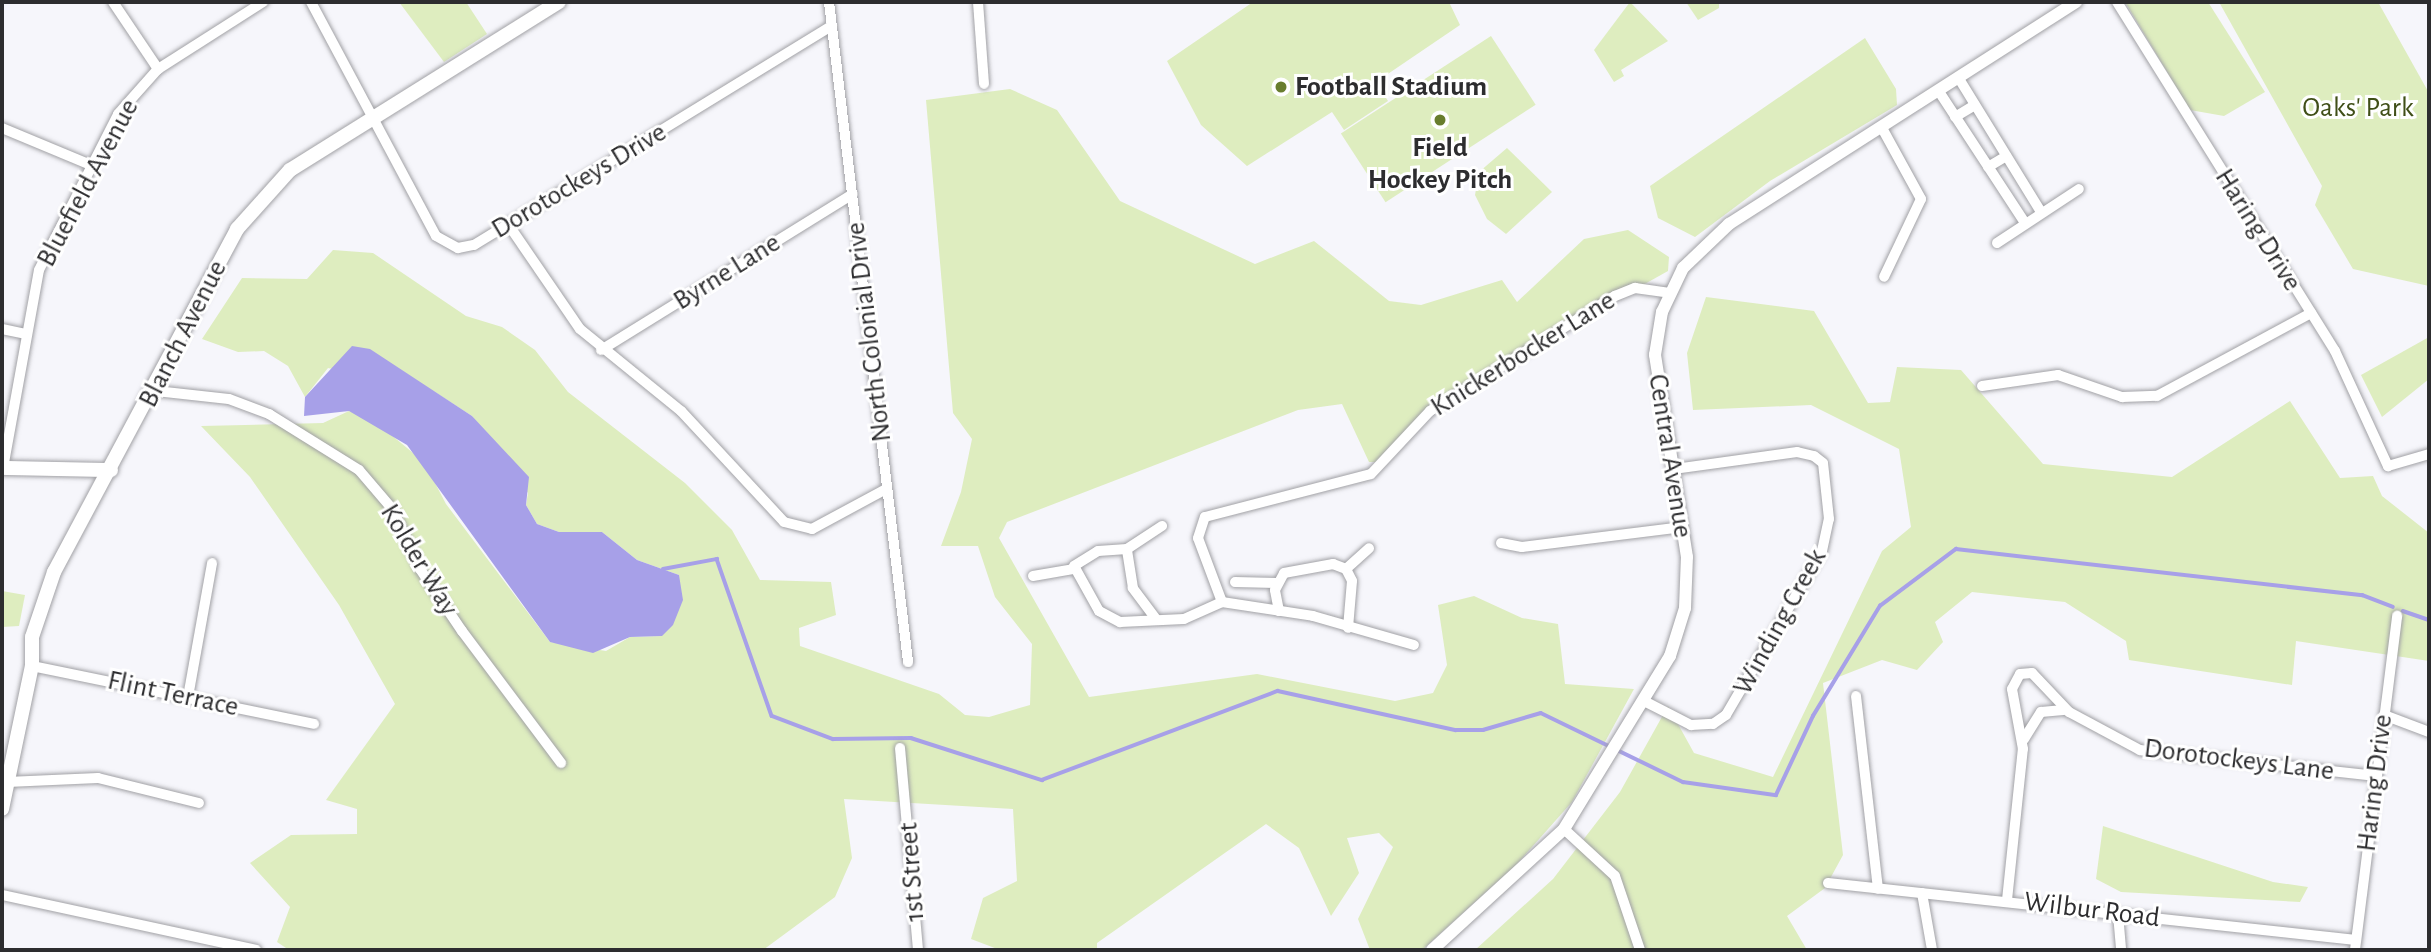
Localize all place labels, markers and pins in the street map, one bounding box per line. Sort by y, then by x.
place label: Football Stadium [1295,70,1487,104]
marker: Football Stadium [1273,79,1289,95]
marker: Field Hockey Pitch [1432,112,1448,128]
place label: Field Hockey Pitch [1368,131,1512,197]

